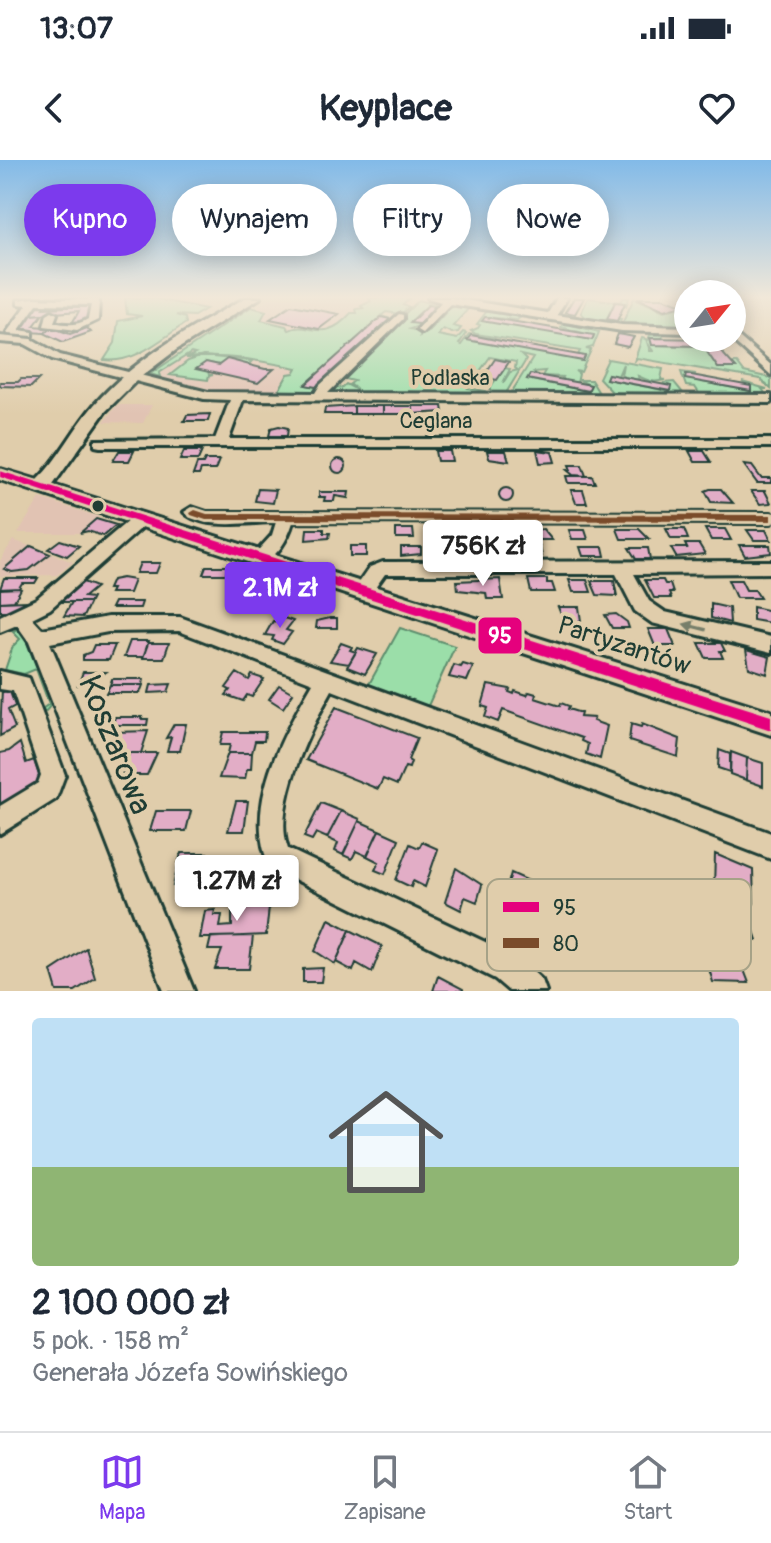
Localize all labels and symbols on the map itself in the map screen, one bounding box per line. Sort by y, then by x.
north arrow [674,280,746,352]
street label: Podlaska [410,364,490,392]
street label: Ceglana [400,407,472,435]
unlabelled marker [90,498,106,514]
pin: 756K zł [409,520,557,588]
pin: 2.1M zł [206,562,354,630]
street label: Partyzantów [554,609,695,683]
line badge: 95 [477,616,523,655]
one-way arrow [683,620,708,632]
text: 95 [488,622,512,650]
street label: Koszarowa [69,670,161,820]
pin: 1.27M zł [154,855,320,923]
legend [487,879,751,971]
text: 95 [553,894,576,922]
text: 80 [553,930,579,958]

